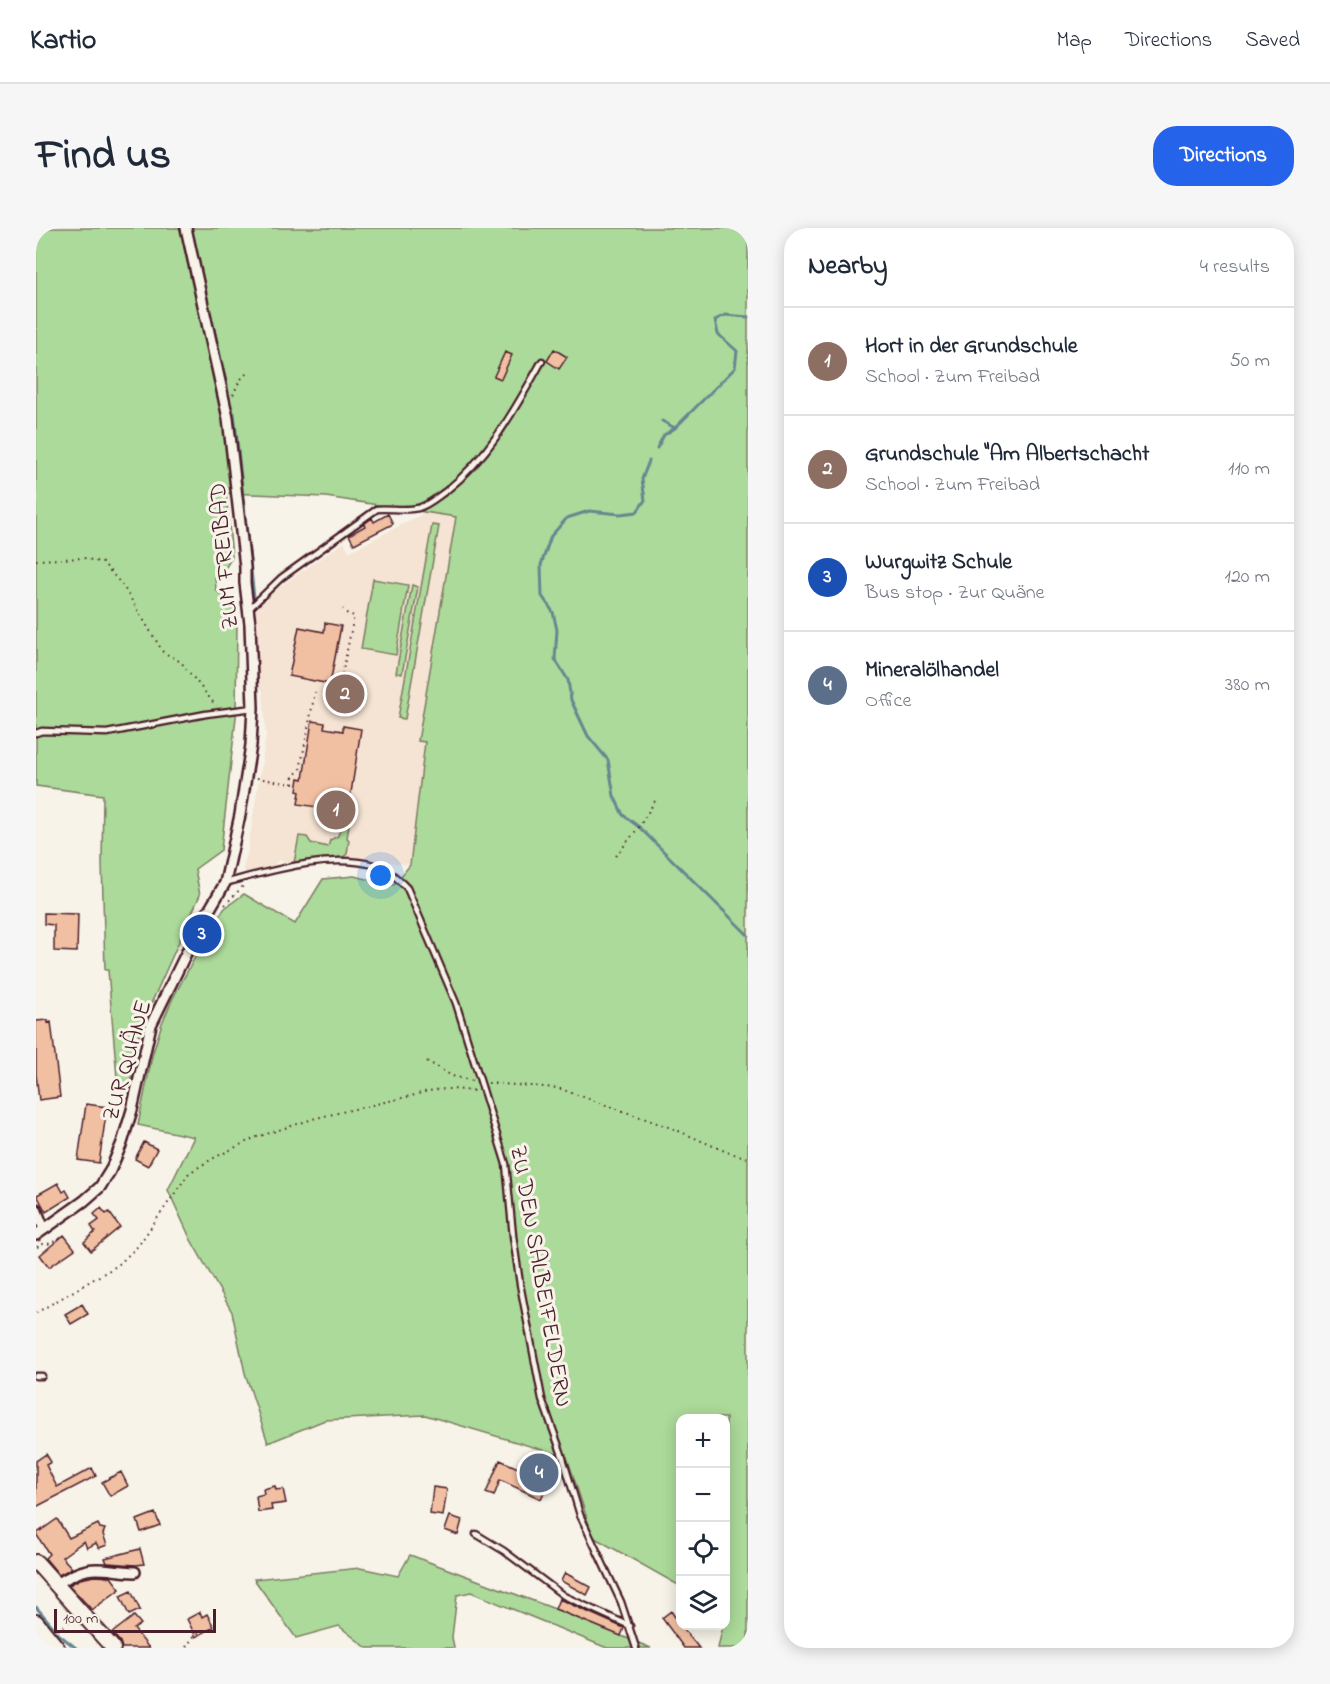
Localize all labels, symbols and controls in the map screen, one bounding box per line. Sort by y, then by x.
text: Kartio [30,21,96,62]
text: Map [1056,26,1092,56]
text: Directions [1125,26,1212,56]
text: Saved [1245,26,1300,56]
text: Find us [36,126,171,187]
button: Directions [1153,126,1294,186]
text: Nearby [808,248,887,286]
text: 4 results [1200,253,1270,282]
text: Hort in der Grundschule [865,331,1078,363]
text: 1 [824,347,831,376]
text: 50 m [1229,347,1270,376]
text: School · Zum Freibad [865,363,1040,392]
text: Grundschule "Am Albertschacht [865,439,1149,471]
text: 2 [823,455,832,484]
text: 110 m [1228,455,1270,484]
text: School · Zum Freibad [865,471,1040,500]
street label: ZUM FREIBAD [202,481,249,630]
text: Wurgwitz Schule [865,547,1012,579]
text: 3 [823,563,832,592]
text: 120 m [1225,563,1270,592]
text: Bus stop · Zur Quäne [865,579,1045,608]
text: Mineralölhandel [865,655,999,687]
text: 4 [823,671,832,700]
text: 380 m [1225,671,1270,700]
pin: 2 [326,672,364,716]
text: Office [865,687,911,716]
pin: 1 [316,788,356,832]
your location [366,861,395,890]
pin: 3 [182,912,222,956]
street label: ZUR QUÄNE [94,996,162,1125]
street label: ZU DEN SALBEIFELDERN [499,1143,580,1410]
map controls [676,1414,730,1630]
button: + [676,1414,730,1468]
pin: 4 [520,1450,558,1496]
button: − [676,1468,730,1522]
button: locate [676,1522,730,1576]
button: layers [676,1576,730,1630]
scale bar [54,1606,216,1634]
text: 100 m [63,1607,98,1631]

